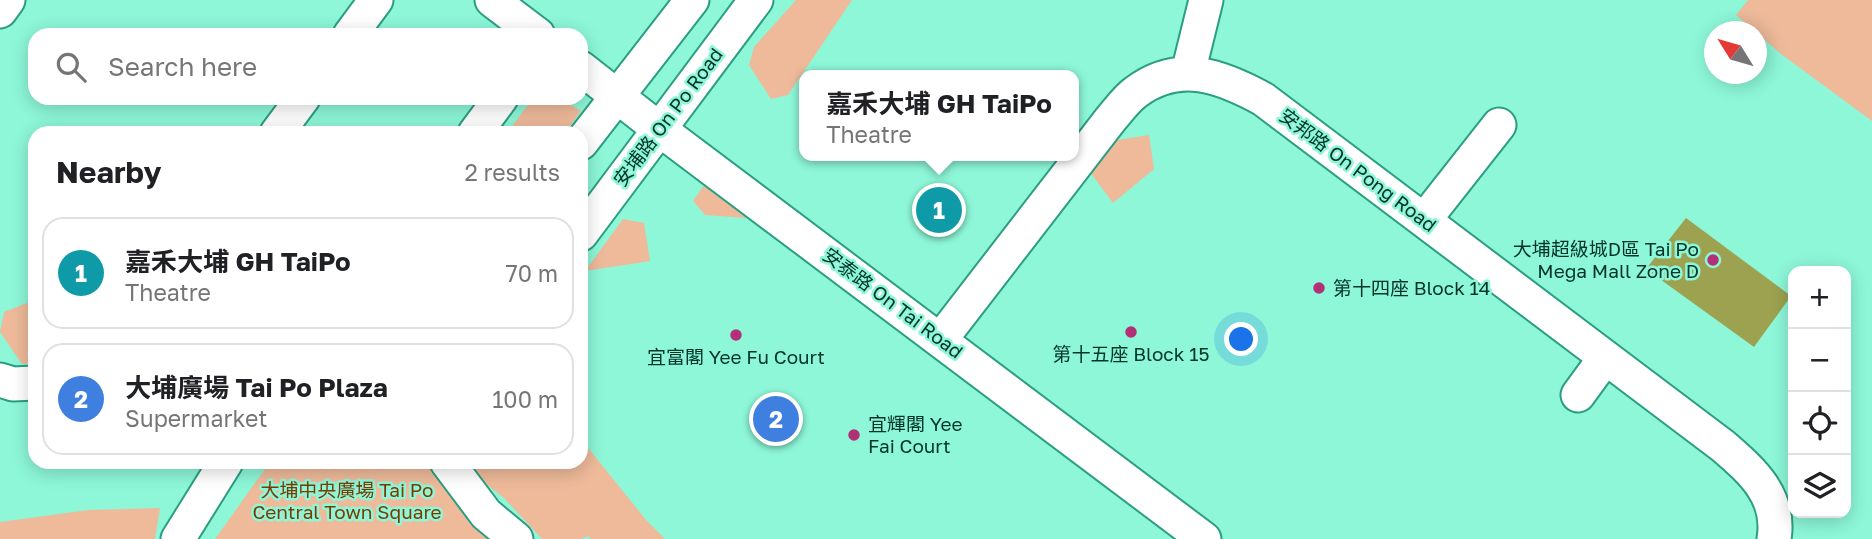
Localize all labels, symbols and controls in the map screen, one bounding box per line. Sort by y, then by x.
north arrow [1704,21,1767,84]
search box [28,28,588,105]
street label: 安埔路 On Po Road [608,43,727,190]
icon: search [52,48,90,86]
text: Search here [108,51,257,82]
popup [799,70,1079,161]
text: 嘉禾大埔 GH TaiPo [826,88,1052,119]
street label: 安邦路 On Pong Road [1275,103,1441,236]
text: Theatre [826,120,912,148]
text: Nearby [56,154,161,190]
text: 2 results [464,158,560,186]
pin: 1 [916,184,962,236]
place label: 大埔超級城D區 Tai Po Mega Mall Zone D [1513,237,1699,282]
street label: 安泰路 On Tai Road [819,242,968,363]
text: 嘉禾大埔 GH TaiPo [125,246,351,277]
marker: 大埔超級城D區 Tai Po Mega Mall Zone D [1705,252,1721,268]
text: 1 [75,259,87,287]
text: 70 m [505,259,558,287]
map controls [1788,266,1851,518]
button: + [1788,266,1851,329]
place label: 第十四座 Block 14 [1333,276,1490,299]
text: Theatre [125,278,211,306]
marker: 第十四座 Block 14 [1311,280,1327,296]
your location [1224,322,1258,356]
marker: 第十五座 Block 15 [1123,324,1139,340]
marker: 宜富閣 Yee Fu Court [728,327,744,343]
button: − [1788,329,1851,392]
place label: 第十五座 Block 15 [1053,342,1209,365]
place label: 宜富閣 Yee Fu Court [647,345,825,368]
text: 大埔廣場 Tai Po Plaza [125,372,388,403]
text: 2 [74,385,88,413]
text: 100 m [492,385,558,413]
button: locate [1788,392,1851,455]
pin: 2 [753,393,799,445]
text: Supermarket [125,404,268,432]
place label: 宜輝閣 Yee Fai Court [868,412,962,457]
marker: 宜輝閣 Yee Fai Court [846,427,862,443]
button: layers [1788,455,1851,518]
park label: 大埔中央廣場 Tai Po Central Town Square [252,478,442,523]

